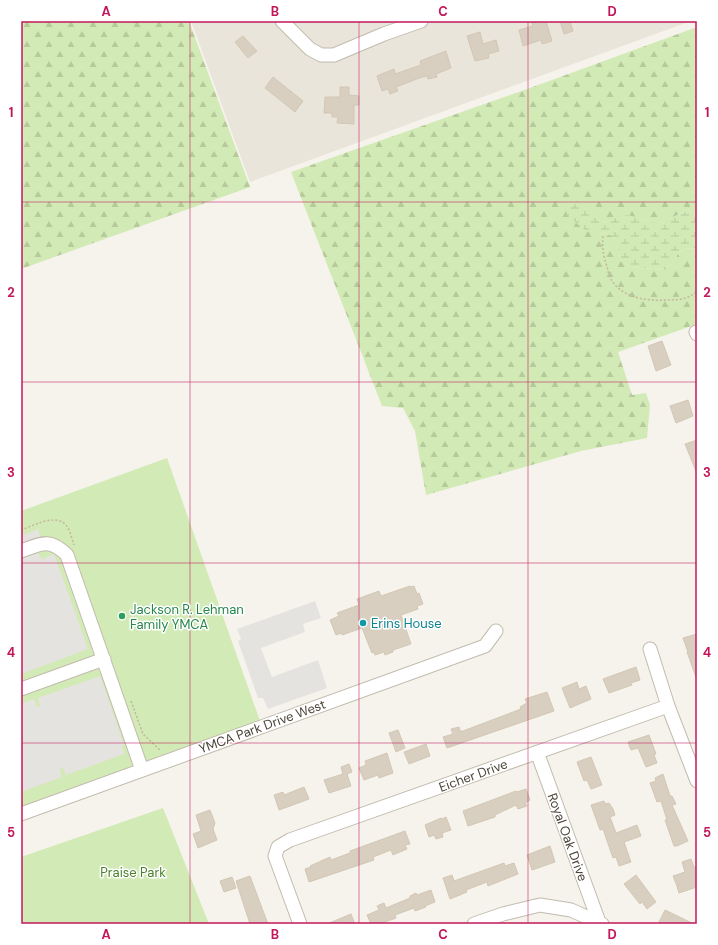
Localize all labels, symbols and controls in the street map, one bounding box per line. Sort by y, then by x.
text: A [101,3,111,20]
text: B [271,3,279,20]
text: C [438,3,448,20]
text: D [607,3,617,20]
text: 1 [9,104,13,121]
text: 1 [705,104,709,121]
text: 2 [7,284,15,301]
text: 2 [703,284,711,301]
text: 3 [7,464,15,481]
text: 3 [703,464,711,481]
place label: Jackson R. Lehman Family YMCA [130,601,244,633]
marker: Jackson R. Lehman Family YMCA [117,611,127,621]
place label: Erins House [371,615,442,632]
marker: Erins House [358,618,368,628]
text: 4 [7,644,15,661]
text: 4 [703,644,711,661]
street label: YMCA Park Drive West [196,696,328,757]
street label: Eicher Drive [437,755,510,796]
street label: Royal Oak Drive [544,791,591,884]
text: 5 [7,824,15,841]
text: 5 [703,824,711,841]
park label: Praise Park [100,864,166,881]
text: A [101,926,111,943]
text: B [271,926,279,943]
text: C [438,926,448,943]
text: D [607,926,617,943]

